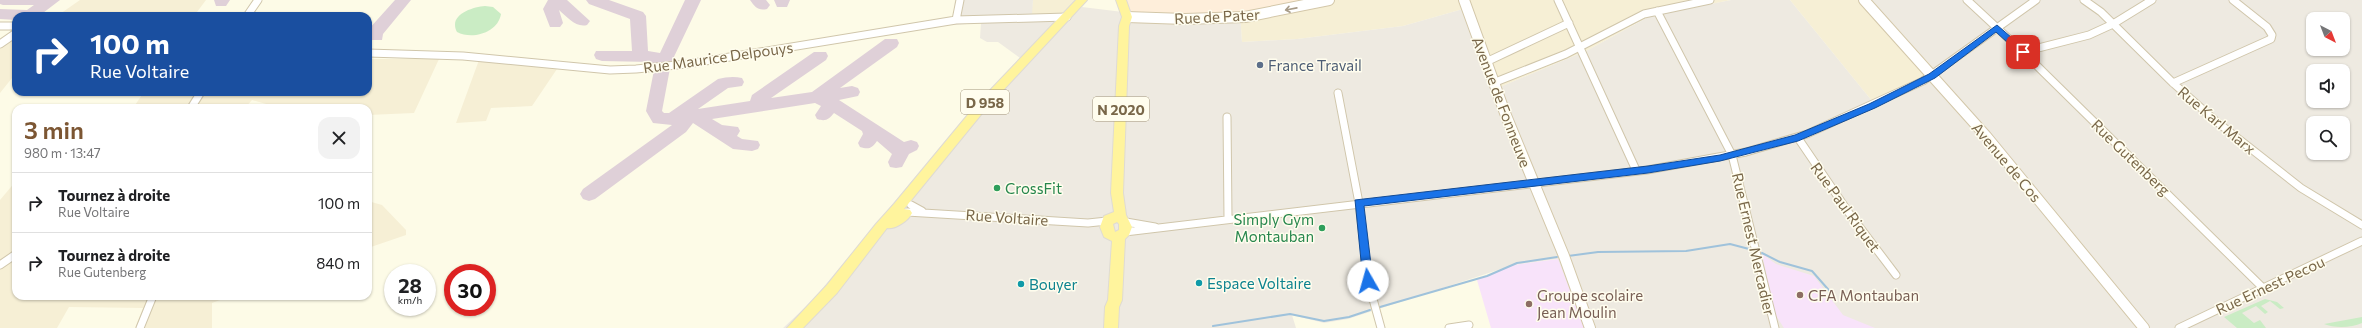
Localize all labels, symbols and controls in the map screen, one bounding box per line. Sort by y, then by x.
street label: Rue de Pater [1174,5,1260,27]
one-way arrow [1285,5,1298,13]
north arrow [2306,12,2350,56]
map controls [2306,12,2350,160]
text: 100 m [90,26,170,60]
icon: right [24,28,76,80]
street label: Avenue de Fonneuve [1469,34,1535,170]
pin [2006,35,2040,69]
street label: Rue Maurice Delpouys [642,38,794,76]
icon: arrive [2012,41,2034,63]
place label: France Travail [1268,56,1362,74]
text: Rue Voltaire [90,60,189,82]
marker: France Travail [1255,60,1265,70]
button: sound [2306,64,2350,108]
street label: Rue Karl Marx [2175,82,2259,158]
road number: D 958 [961,90,1009,114]
road number: N 2020 [1093,97,1149,121]
text: 3 min [24,115,84,144]
street label: Rue Gutenberg [2088,115,2174,199]
button: search [2306,116,2350,160]
button: close [318,117,360,159]
street label: Avenue de Cos [1969,119,2046,206]
text: 980 m · 13:47 [24,145,101,161]
street label: Rue Paul Riquet [1807,159,1885,255]
street label: Rue Ernest Mercadier [1729,171,1779,317]
place label: CrossFit [1005,179,1062,197]
marker: CrossFit [992,183,1002,193]
text: Tournez à droite [58,186,170,204]
icon: right [24,192,46,214]
text: 100 m [318,194,360,212]
text: Rue Voltaire [58,204,130,220]
street label: Rue Voltaire [965,205,1049,229]
place label: Simply Gym Montauban [1233,210,1314,245]
marker: Simply Gym Montauban [1317,223,1327,233]
text: Tournez à droite [58,246,170,264]
icon: right [24,252,46,274]
street label: Rue Ernest Pecou [2213,252,2327,318]
text: 840 m [316,254,360,272]
position arrow [1347,260,1389,302]
text: Rue Gutenberg [58,264,146,280]
speed limit sign: 30 [444,264,496,316]
text: 28 [398,273,422,297]
place label: Espace Voltaire [1207,274,1311,292]
place label: Bouyer [1029,275,1077,293]
marker: Espace Voltaire [1194,278,1204,288]
marker: Bouyer [1016,279,1026,289]
place label: Groupe scolaire Jean Moulin [1537,286,1643,321]
place label: CFA Montauban [1808,286,1919,304]
marker: CFA Montauban [1795,290,1805,300]
text: km/h [398,294,422,306]
marker: Groupe scolaire Jean Moulin [1524,299,1534,309]

